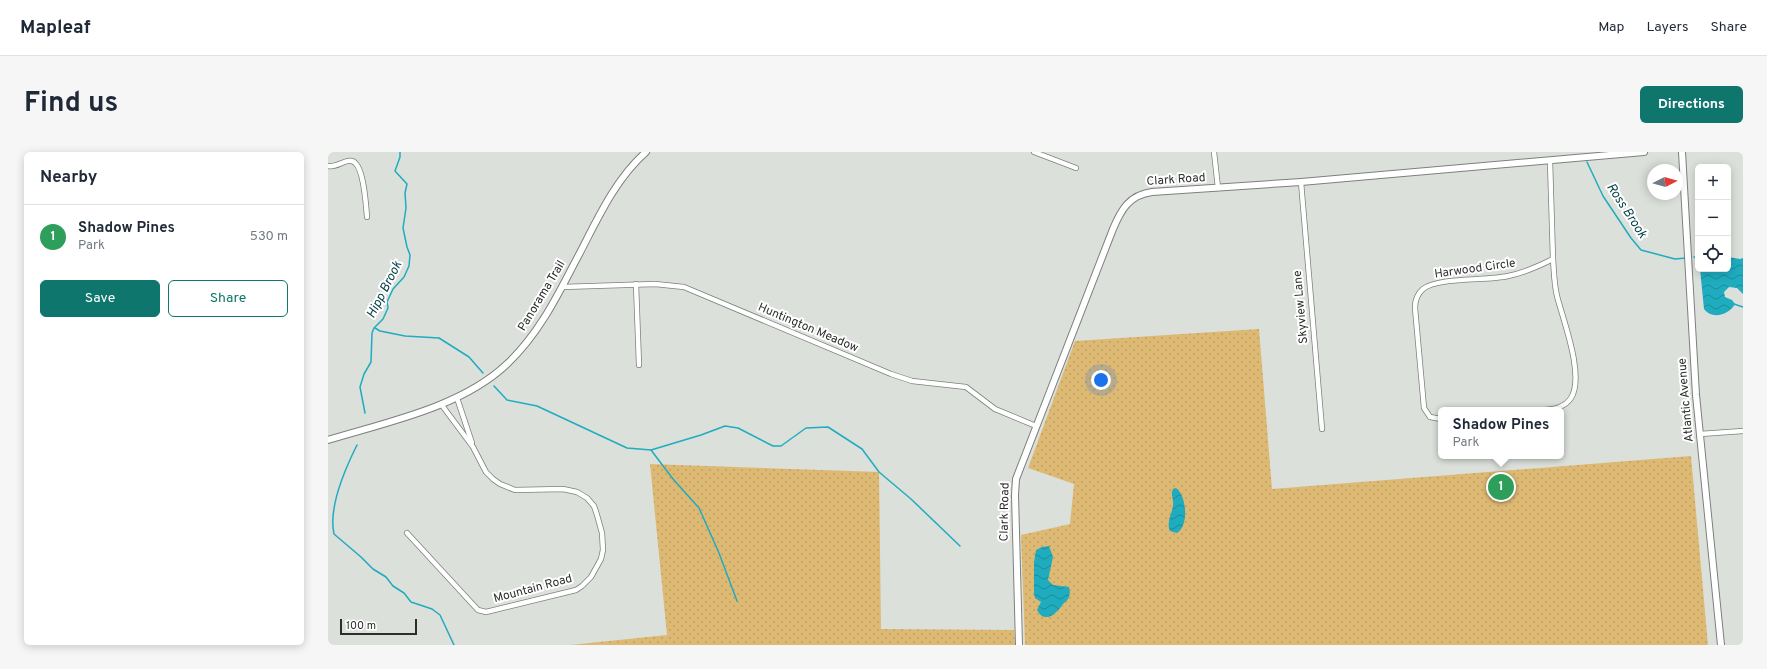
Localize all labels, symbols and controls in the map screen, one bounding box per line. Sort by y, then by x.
text: Mapleaf [20,16,91,40]
text: Map [1598,19,1624,36]
text: Layers [1646,19,1688,36]
text: Share [1710,19,1747,36]
text: Find us [24,86,118,122]
button: Directions [1640,86,1743,123]
north arrow [1647,164,1683,200]
map controls [1695,164,1731,272]
button: + [1695,164,1731,200]
text: Nearby [40,167,97,189]
street label: Clark Road [1146,170,1206,190]
water label: Ross Brook [1602,180,1650,242]
button: − [1695,200,1731,236]
text: Shadow Pines [78,219,175,238]
text: 1 [50,229,56,245]
text: 530 m [250,229,288,245]
button: locate [1695,236,1731,272]
text: Park [78,238,105,254]
street label: Harwood Circle [1433,255,1517,283]
water label: Hipp Brook [364,258,406,321]
street label: Panorama Trail [515,258,569,334]
street label: Skyview Lane [1290,270,1312,344]
button: Save [40,280,160,317]
button: Share [168,280,288,317]
street label: Huntington Meadow [755,300,861,357]
street label: Atlantic Avenue [1674,357,1698,443]
your location [1091,370,1111,390]
popup [1438,407,1564,459]
text: Shadow Pines [1453,416,1549,435]
text: Park [1453,435,1479,451]
pin: 1 [1488,472,1514,502]
street label: Clark Road [996,482,1014,542]
street label: Mountain Road [492,571,574,607]
scale bar [340,617,417,636]
text: 100 m [346,619,376,633]

